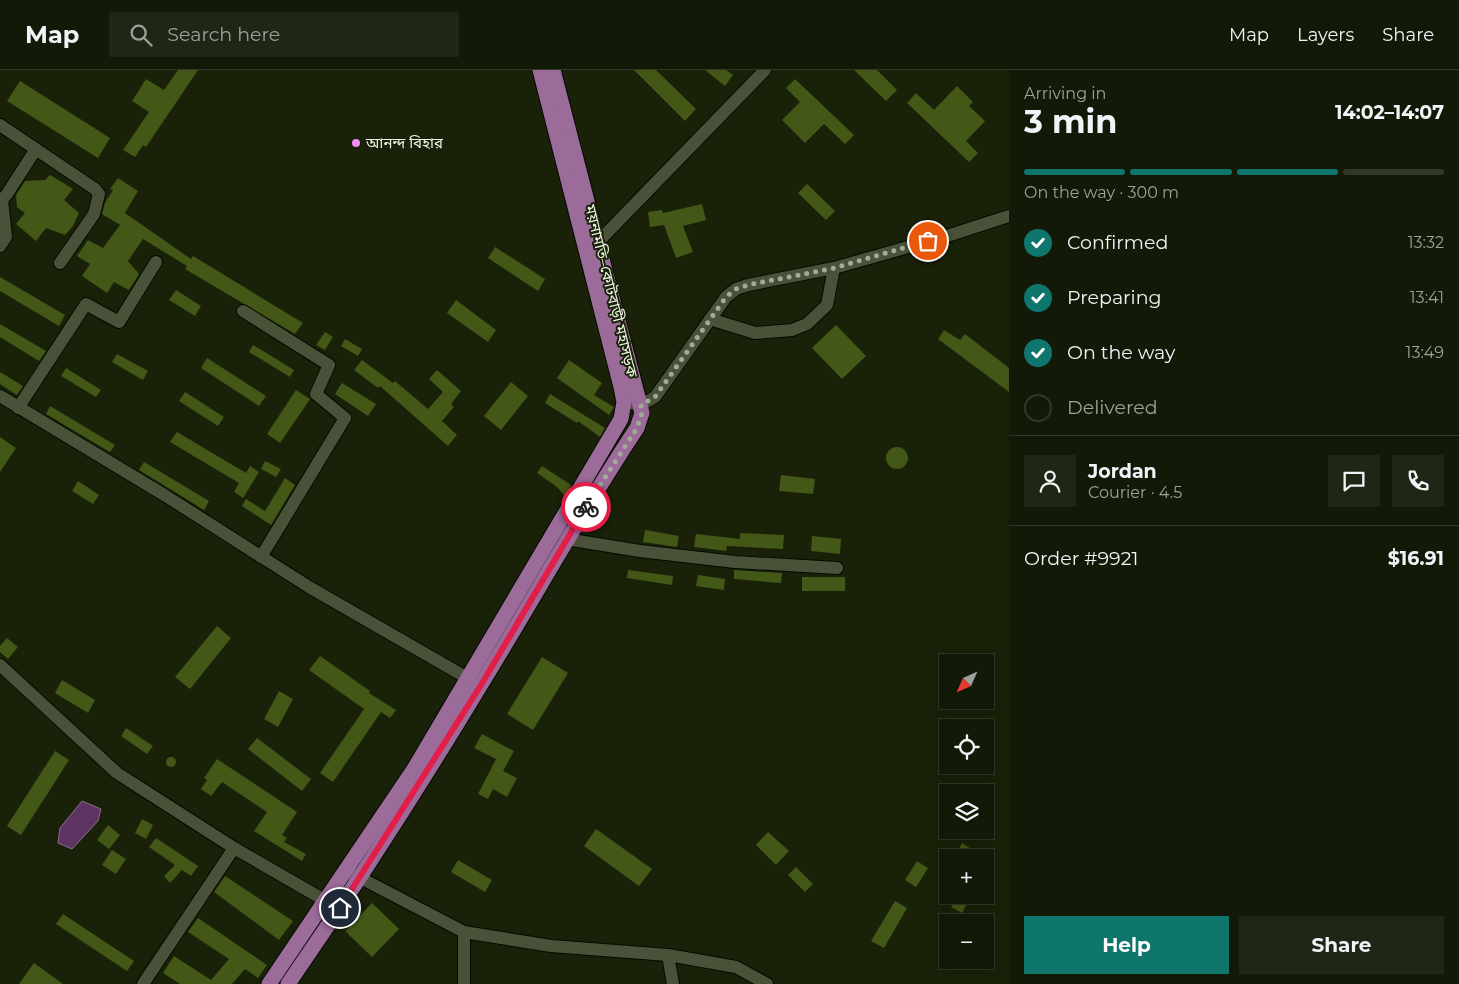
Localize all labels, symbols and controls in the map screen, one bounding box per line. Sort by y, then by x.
search box [109,12,459,57]
text: Map [25,20,79,49]
icon: search [127,21,155,49]
text: Search here [167,23,280,46]
text: Map [1229,24,1269,46]
text: Layers [1297,24,1354,46]
text: Share [1382,24,1434,46]
text: Arriving in [1024,84,1106,103]
text: 14:02–14:07 [1335,101,1444,124]
text: 3 min [1024,102,1117,141]
place label: আনন্দ বিহার [365,133,444,152]
marker: আনন্দ বিহার [350,137,362,149]
text: On the way · 300 m [1024,183,1179,202]
street label: ময়নামতি–কোটবাড়ী মহাসড়ক [581,202,642,380]
pin [907,220,949,262]
icon: bag [914,227,942,255]
icon: check [1024,229,1052,257]
text: Confirmed [1067,231,1168,254]
text: 13:32 [1408,233,1444,252]
icon: check [1024,284,1052,312]
text: Preparing [1067,286,1162,309]
text: 13:41 [1410,288,1444,307]
icon: check [1024,339,1052,367]
text: On the way [1067,341,1175,364]
text: 13:49 [1406,343,1444,362]
text: Delivered [1067,396,1158,419]
button: person [1024,455,1076,507]
button: chat [1328,455,1380,507]
button: phone [1392,455,1444,507]
text: Jordan [1088,460,1157,483]
courier [561,482,611,532]
text: Courier · 4.5 [1088,483,1182,502]
icon: bike [572,493,600,521]
text: Order #9921 [1024,547,1138,570]
text: $16.91 [1388,547,1444,570]
north arrow [939,654,994,709]
map controls [939,654,994,969]
button: locate [939,719,994,774]
button: layers [939,784,994,839]
button: + [939,849,994,904]
pin [319,887,361,929]
icon: home [326,894,354,922]
button: − [939,914,994,969]
button: Help [1024,916,1229,974]
button: Share [1239,916,1444,974]

